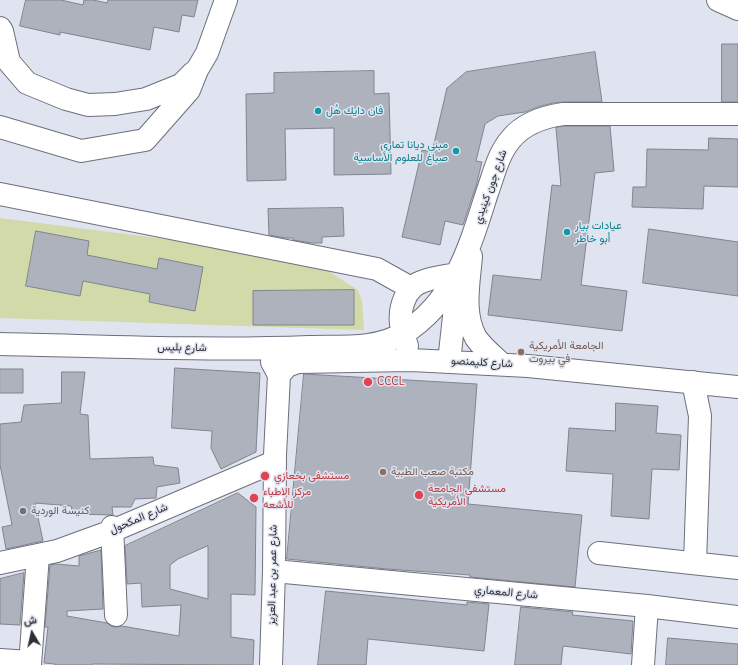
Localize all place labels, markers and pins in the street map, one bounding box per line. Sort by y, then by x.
place label: فان دايك هُل [326,104,383,118]
marker: فان دايك هُل [313,106,323,116]
place label: مبنى ديانا تماري صباغ للعلوم الأساسية [354,138,448,164]
marker: مبنى ديانا تماري صباغ للعلوم الأساسية [451,146,461,156]
place label: عيادات بيار أبو خاطر [575,219,622,245]
marker: عيادات بيار أبو خاطر [562,227,572,237]
place label: الجامعة الأمريكية في بيروت [529,339,603,365]
marker: الجامعة الأمريكية في بيروت [516,347,526,357]
place label: CCCL [377,375,405,389]
marker: CCCL [362,376,374,388]
place label: مكتبة صعب الطبية [391,465,474,479]
marker: مكتبة صعب الطبية [378,467,388,477]
place label: مستشفى بخعازي [274,469,349,483]
marker: مستشفى بخعازي [259,470,271,482]
place label: مستشفى الجامعة الأمريكية [428,482,506,508]
place label: مركز الاطباء للأشعه [263,485,311,511]
marker: مستشفى الجامعة الأمريكية [413,489,425,501]
marker: مركز الاطباء للأشعه [248,492,260,504]
place label: كنيسة الوردية [31,504,89,518]
marker: كنيسة الوردية [18,506,28,516]

